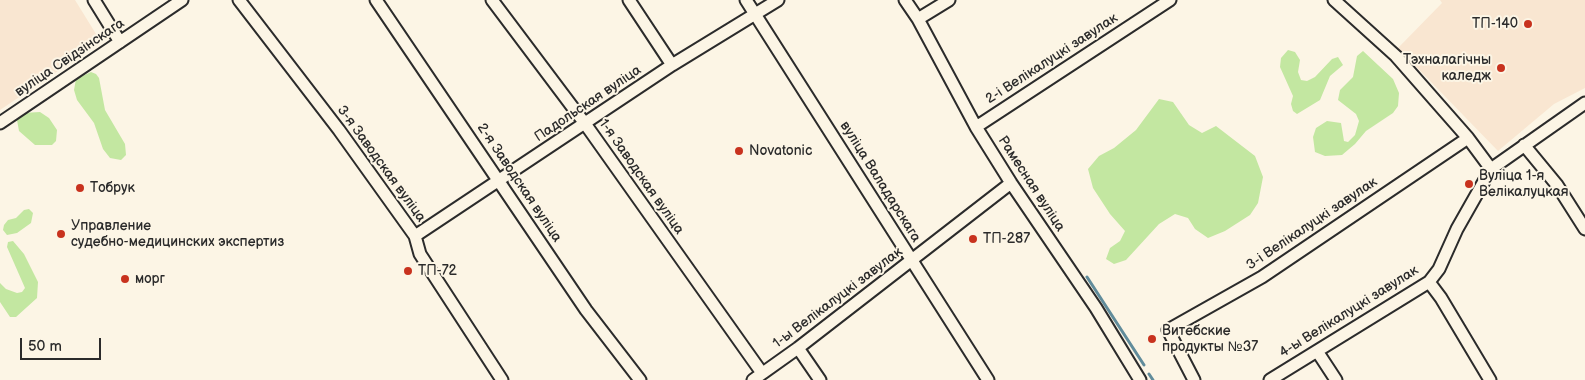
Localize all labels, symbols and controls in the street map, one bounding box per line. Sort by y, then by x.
street label: 2-і Велікалуцкі завулак [983,10,1121,108]
street label: вуліца Свідзінскага [12,15,128,101]
place label: ТП-140 [1472,16,1518,32]
marker: ТП-140 [1522,18,1534,30]
place label: Тэхналагічны каледж [1403,52,1491,84]
street label: Падольская вуліца [532,62,644,146]
marker: Тэхналагічны каледж [1495,62,1507,74]
street label: 3-я Заводская вуліца [333,102,429,226]
street label: 1-я Заводская вуліца [595,116,687,238]
street label: вуліца Валадарскага [836,118,924,246]
street label: 2-я Заводская вуліца [473,120,565,246]
street label: Рамесная вуліца [994,133,1068,235]
place label: Novatonic [749,143,812,159]
marker: Novatonic [733,145,745,157]
place label: Вуліца 1-я Велікалуцкая [1479,168,1568,200]
street label: 3-і Велікалуцкі завулак [1243,174,1381,274]
marker: Вуліца 1-я Велікалуцкая [1463,178,1475,190]
place label: Тобрук [90,180,135,196]
marker: Тобрук [74,182,86,194]
place label: Управление судебно-медицинских экспертиз [71,218,284,250]
marker: Управление судебно-медицинских экспертиз [55,228,67,240]
place label: ТП-287 [983,231,1030,247]
marker: ТП-287 [967,233,979,245]
street label: 1-ы Велікалуцкі завулак [770,244,906,352]
street label: 4-ы Велікалуцкі завулак [1276,262,1422,362]
place label: ТП-72 [418,263,457,279]
marker: ТП-72 [402,265,414,277]
place label: морг [135,271,165,287]
marker: морг [119,273,131,285]
place label: Витебские продукты №37 [1162,323,1258,356]
scale bar [22,328,104,360]
marker: Витебские продукты №37 [1146,333,1158,345]
text: 50 m [28,337,62,356]

